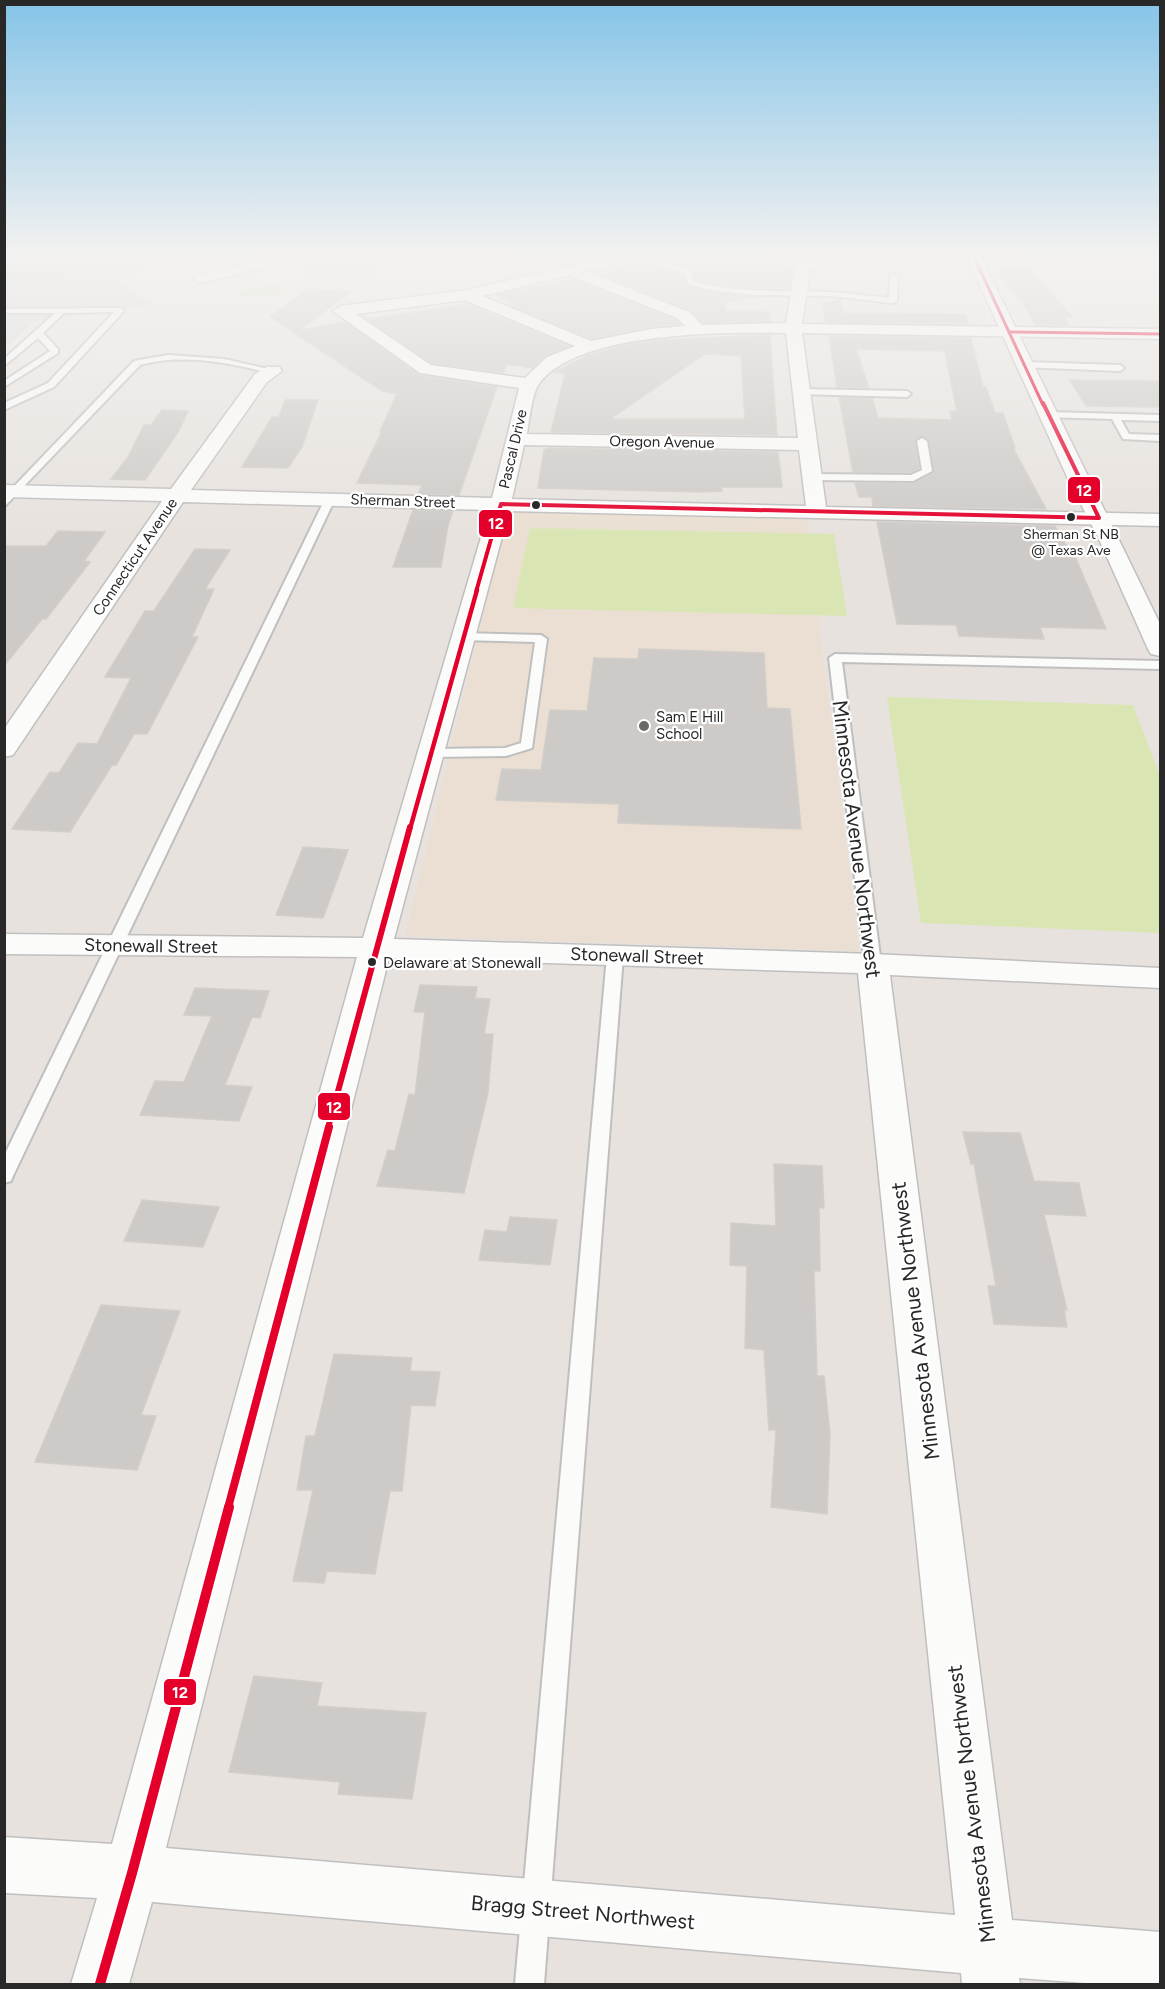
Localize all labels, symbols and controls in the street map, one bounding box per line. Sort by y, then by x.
street label: Pascal Drive [495,408,531,490]
street label: Oregon Avenue [609,432,715,452]
line badge: 12 [1067,476,1101,504]
text: 12 [1076,481,1092,500]
street label: Sherman Street [350,490,456,512]
street label: Connecticut Avenue [89,495,181,619]
unlabelled marker [530,499,542,511]
line badge: 12 [478,509,513,538]
marker: Sherman St NB @ Texas Ave [1065,511,1077,523]
text: 12 [488,514,504,533]
place label: Sherman St NB @ Texas Ave [1023,526,1119,559]
street label: Minnesota Avenue Northwest [828,699,886,980]
place label: Sam E Hill School [656,708,723,743]
marker: Sam E Hill School [637,719,651,733]
street label: Stonewall Street [84,934,218,958]
street label: Stonewall Street [570,943,704,969]
place label: Delaware at Stonewall [383,953,541,972]
marker: Delaware at Stonewall [366,956,378,968]
line badge: 12 [317,1092,351,1121]
text: 12 [326,1098,342,1117]
street label: Minnesota Avenue Northwest [886,1180,944,1461]
street label: Minnesota Avenue Northwest [942,1663,1000,1944]
line badge: 12 [163,1678,197,1706]
text: 12 [172,1683,188,1702]
street label: Bragg Street Northwest [470,1890,696,1934]

